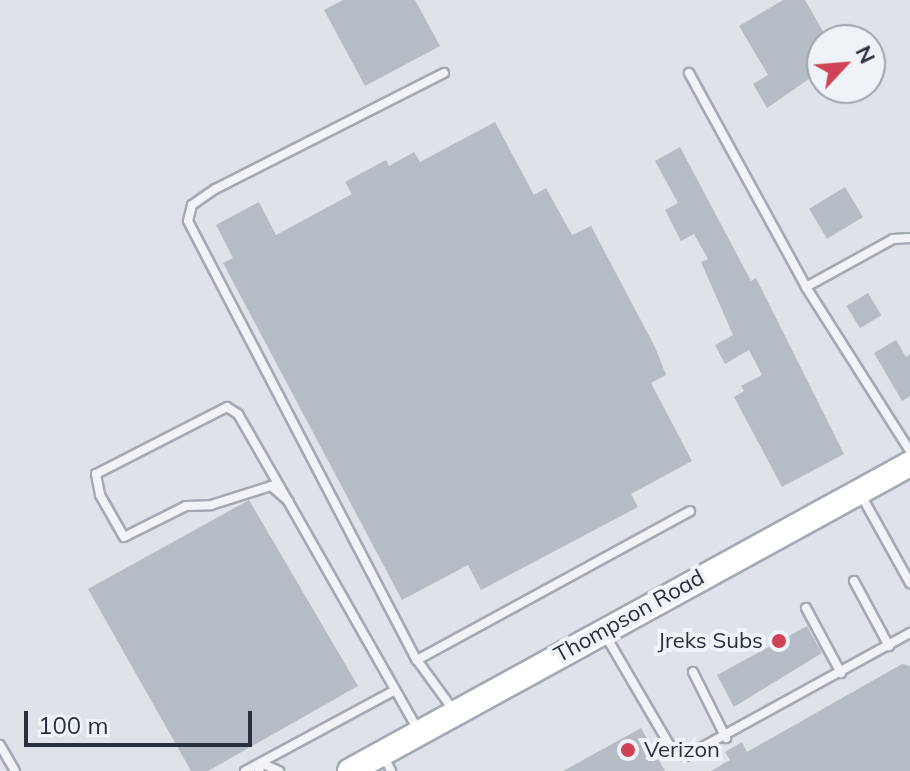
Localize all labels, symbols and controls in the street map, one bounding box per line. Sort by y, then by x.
north arrow [806,24,886,104]
text: N [850,41,882,68]
street label: Thompson Road [549,564,709,668]
place label: Jreks Subs [658,628,763,654]
marker: Jreks Subs [770,632,788,650]
scale bar [28,695,256,745]
text: 100 m [38,710,109,740]
place label: Verizon [644,737,720,763]
marker: Verizon [619,741,637,759]

